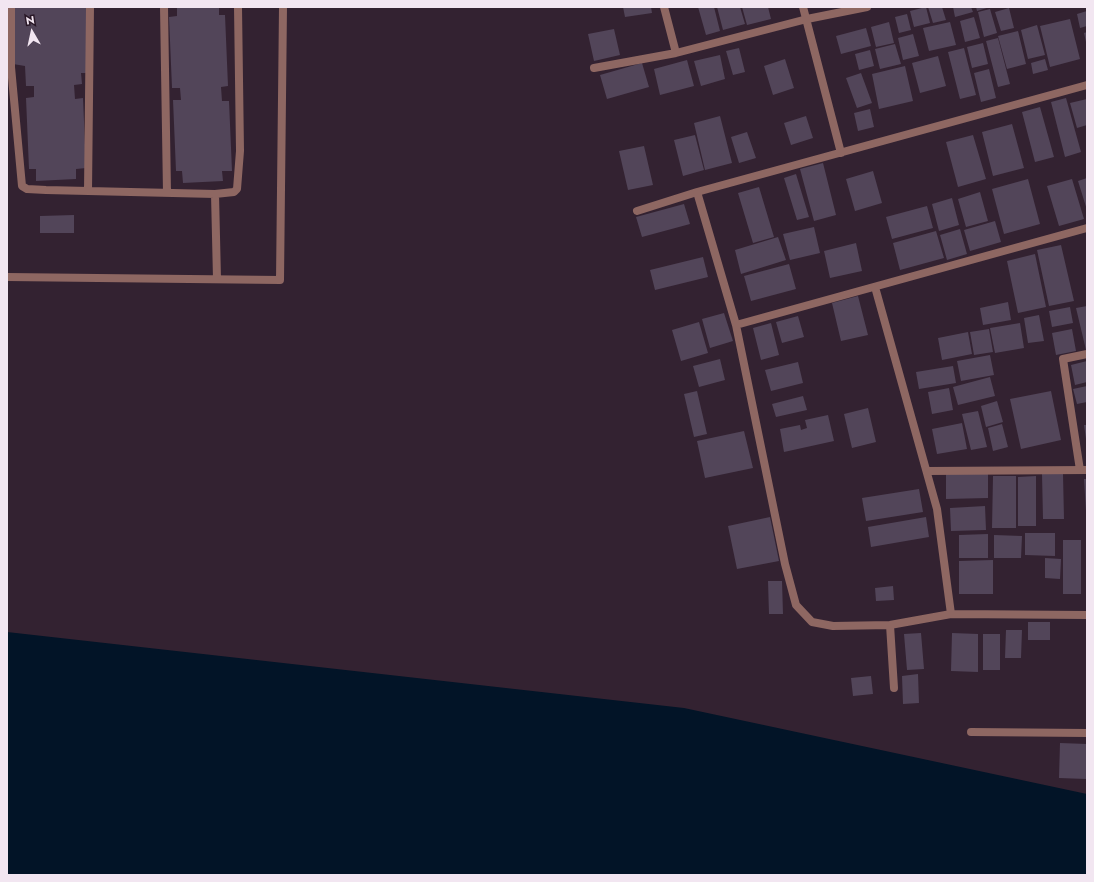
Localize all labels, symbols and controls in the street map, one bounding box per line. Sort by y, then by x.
north arrow [12,12,52,52]
text: N [25,12,36,29]

